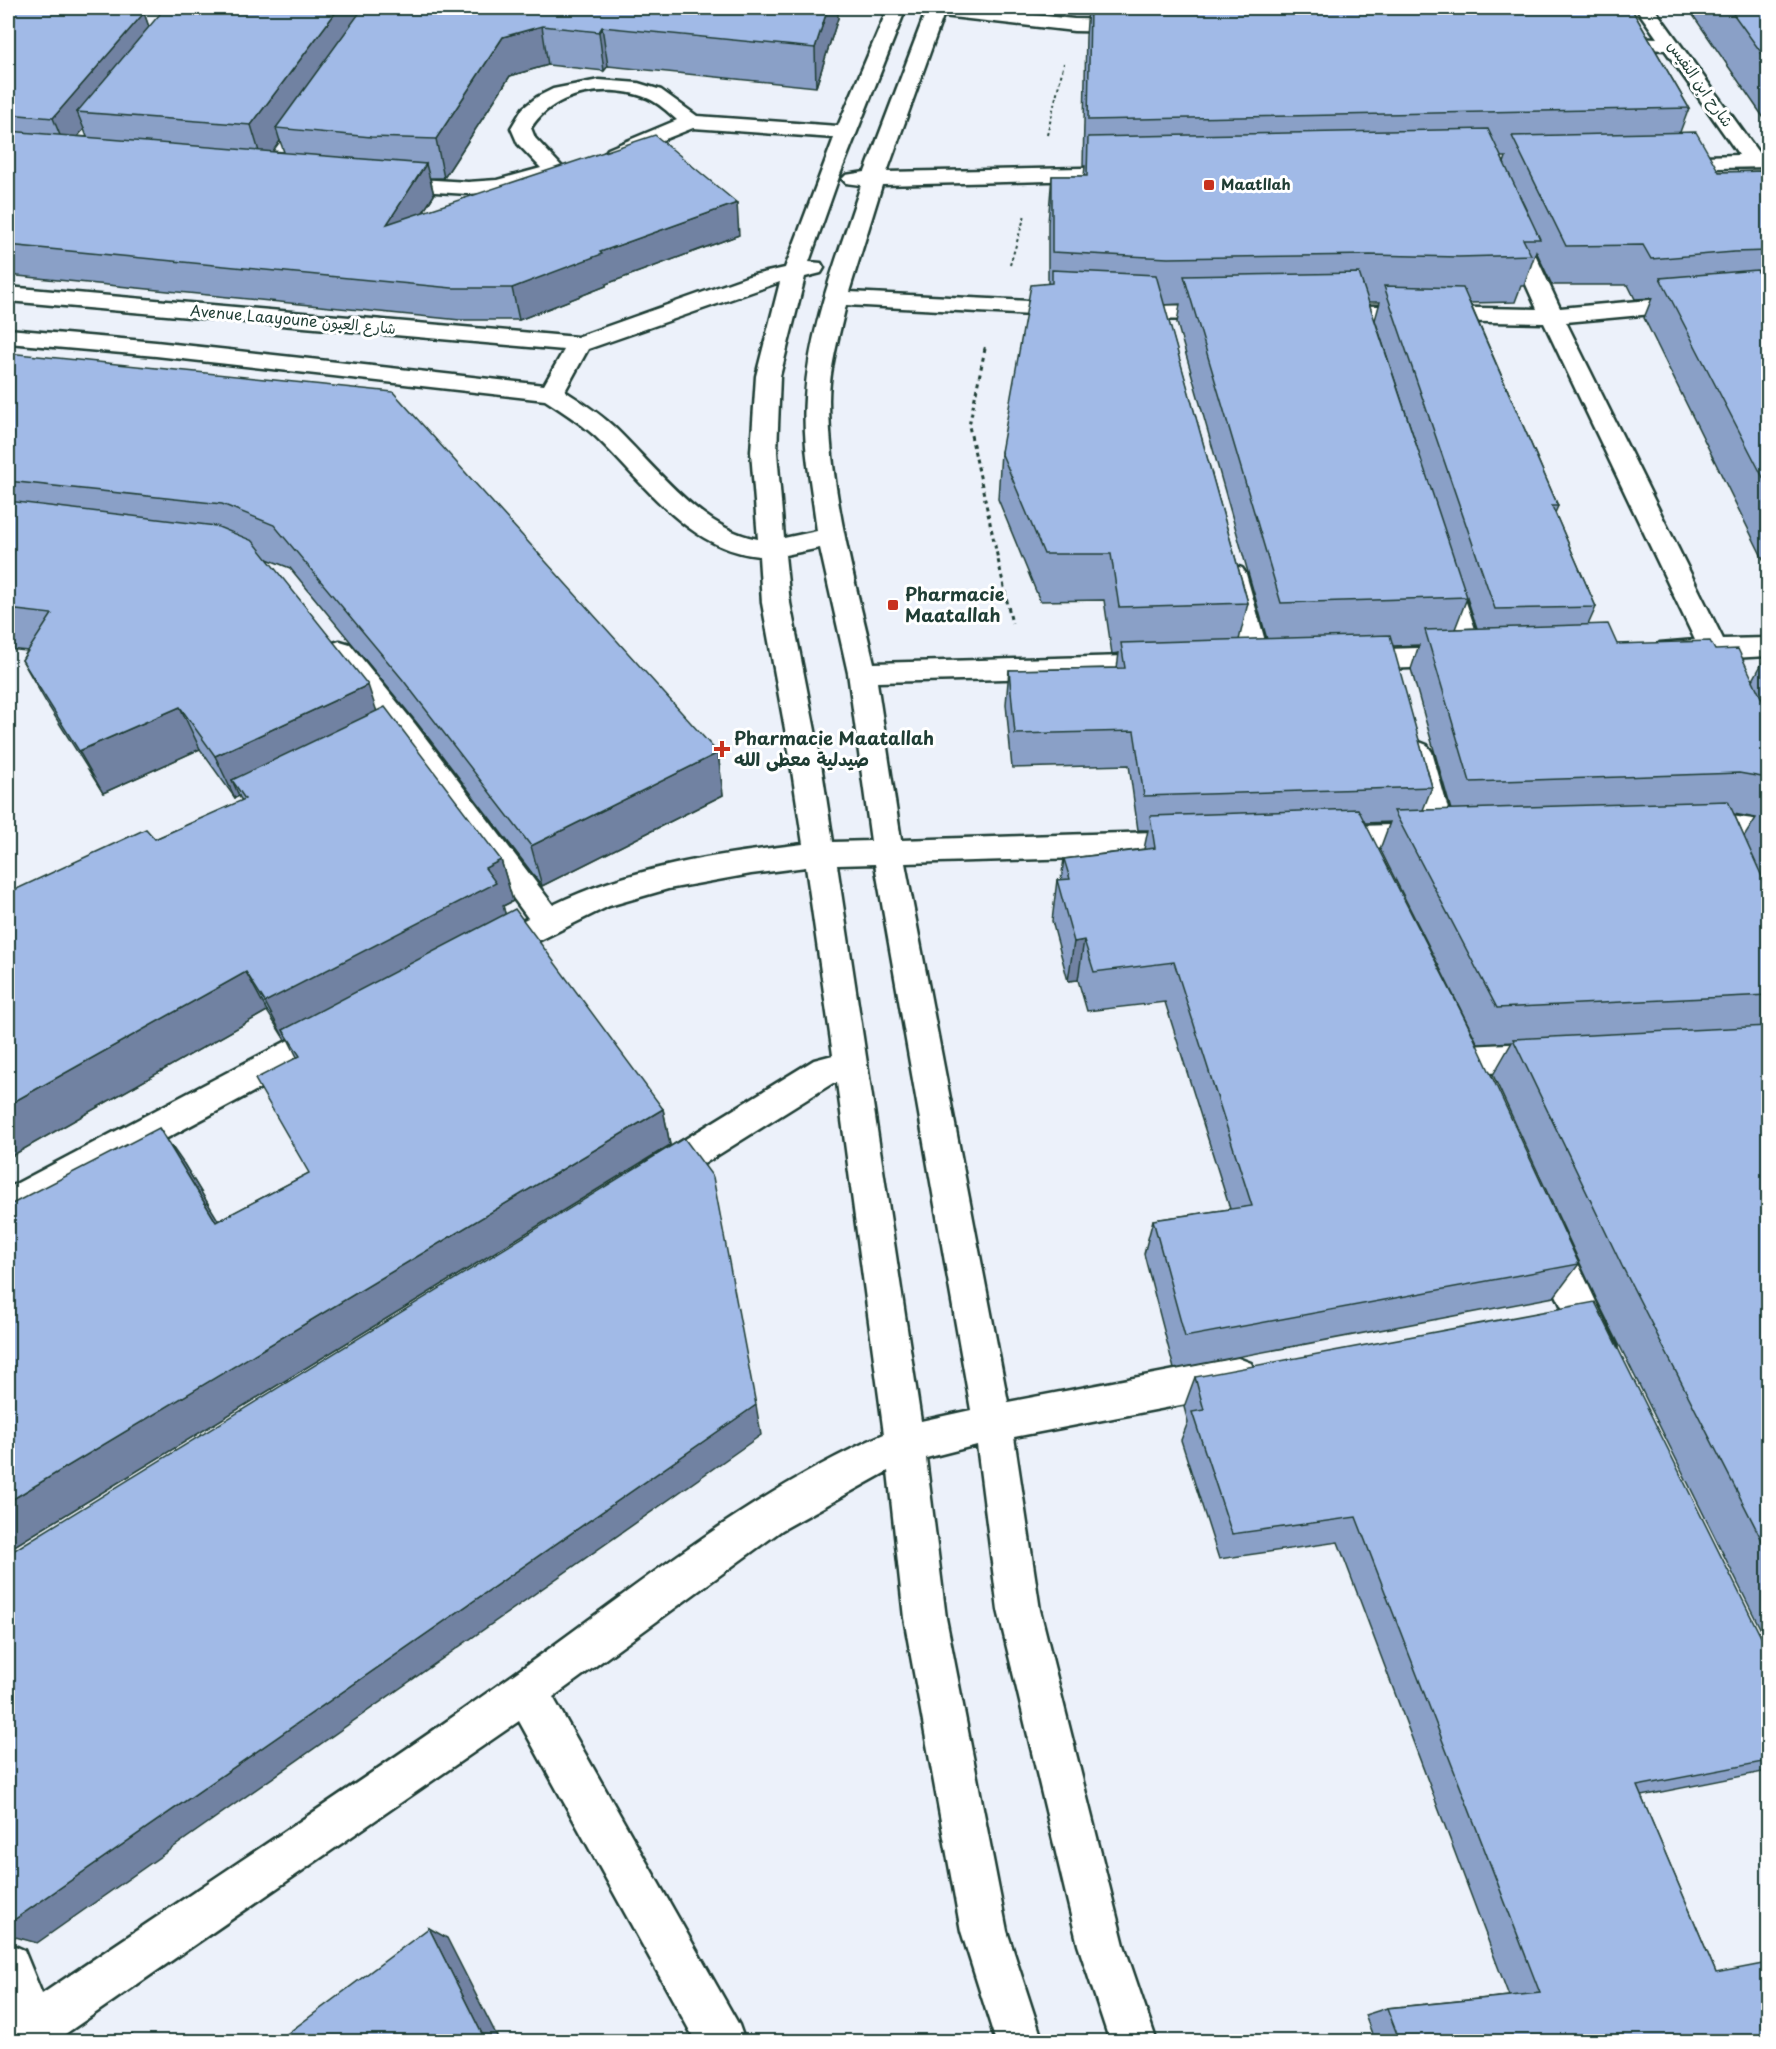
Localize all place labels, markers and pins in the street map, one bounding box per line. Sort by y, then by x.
place label: Maatllah [1221,172,1291,195]
marker: Maatllah [1202,178,1216,192]
place label: Pharmacie Maatallah [905,580,1005,628]
marker: Pharmacie Maatallah [886,598,900,612]
place label: Pharmacie Maatallah صيدلية معطى الله [734,724,934,772]
marker: Pharmacie Maatallah صيدلية معطى الله [715,742,729,756]

